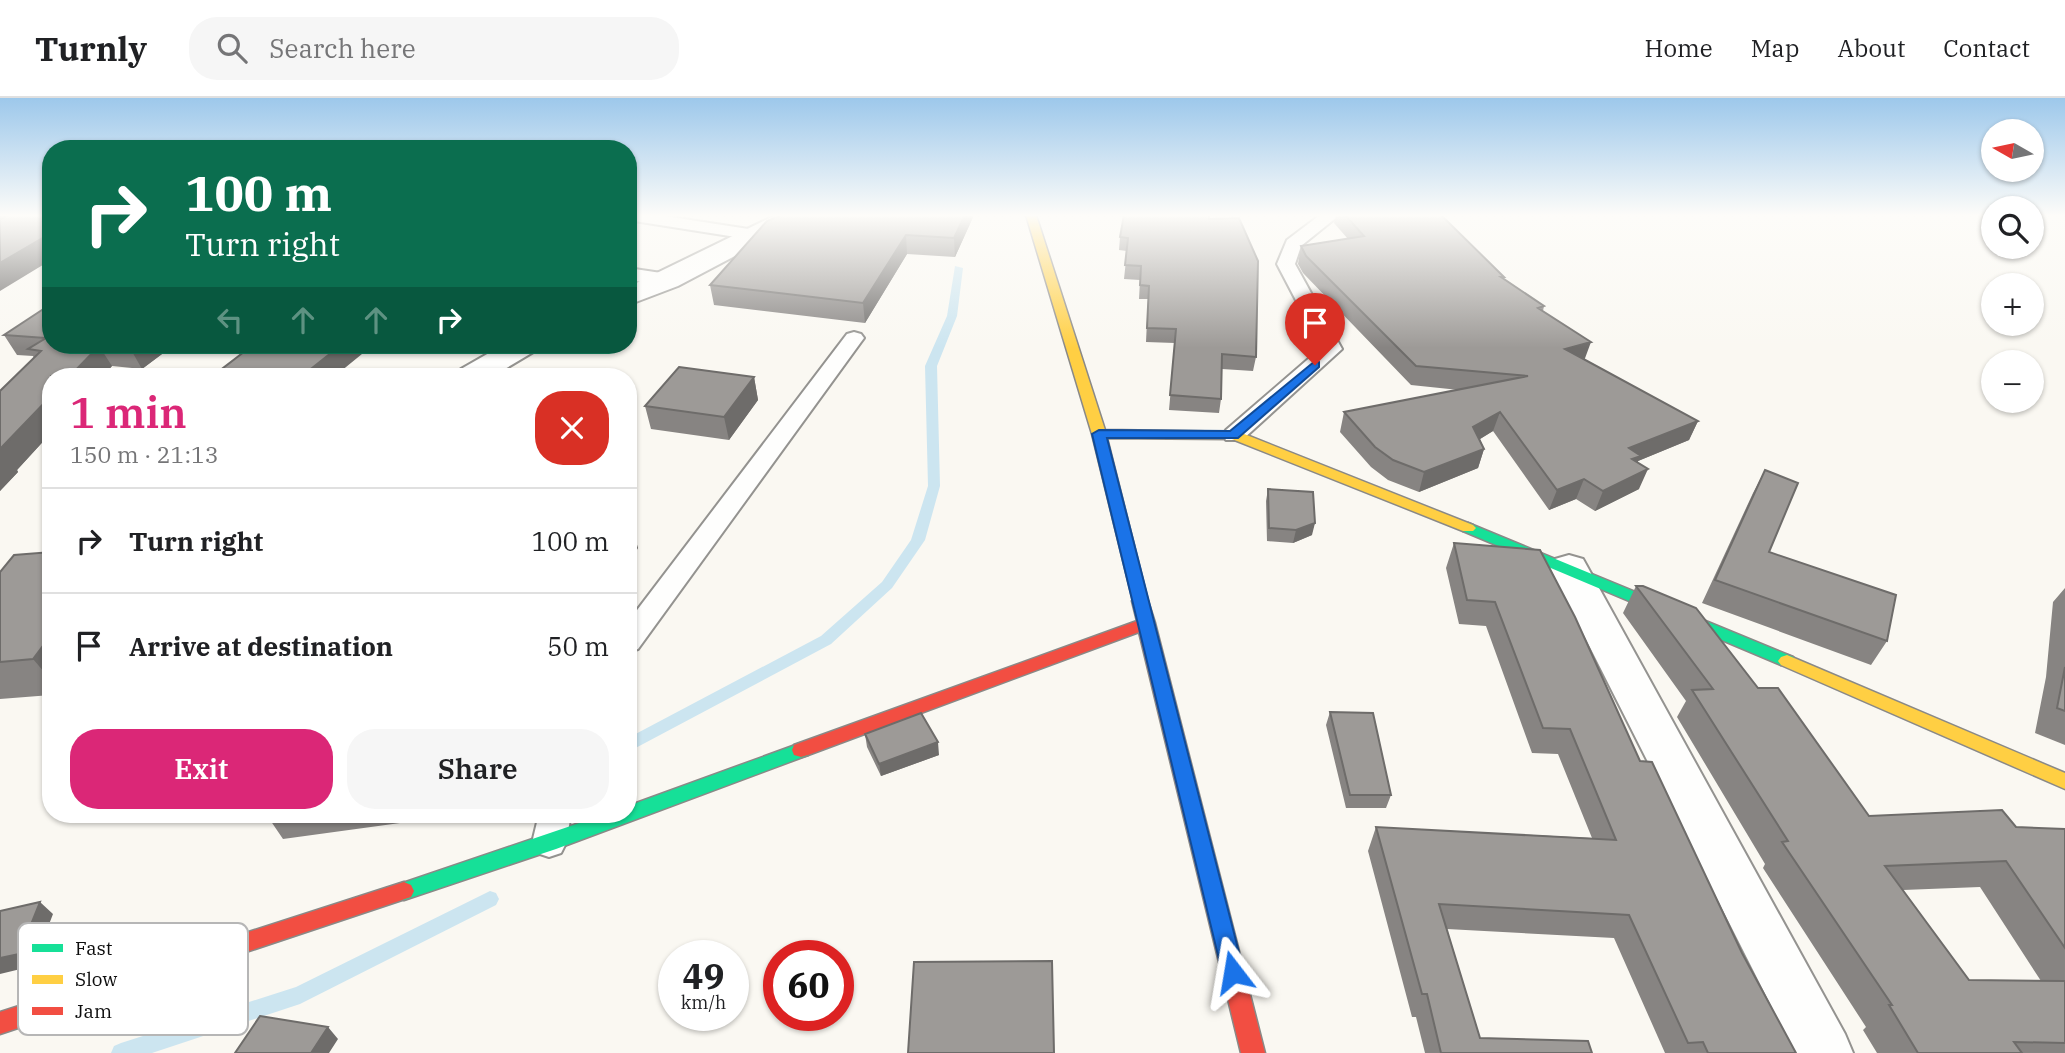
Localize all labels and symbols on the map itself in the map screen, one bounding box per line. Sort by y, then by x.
north arrow [1981,119,2044,182]
pin [1285,293,1345,365]
legend [18,923,248,1035]
position arrow [1196,935,1270,1009]
text: Fast [75,936,113,960]
speed limit sign: 60 [763,940,854,1031]
text: Slow [75,967,117,991]
text: Jam [75,999,112,1023]

